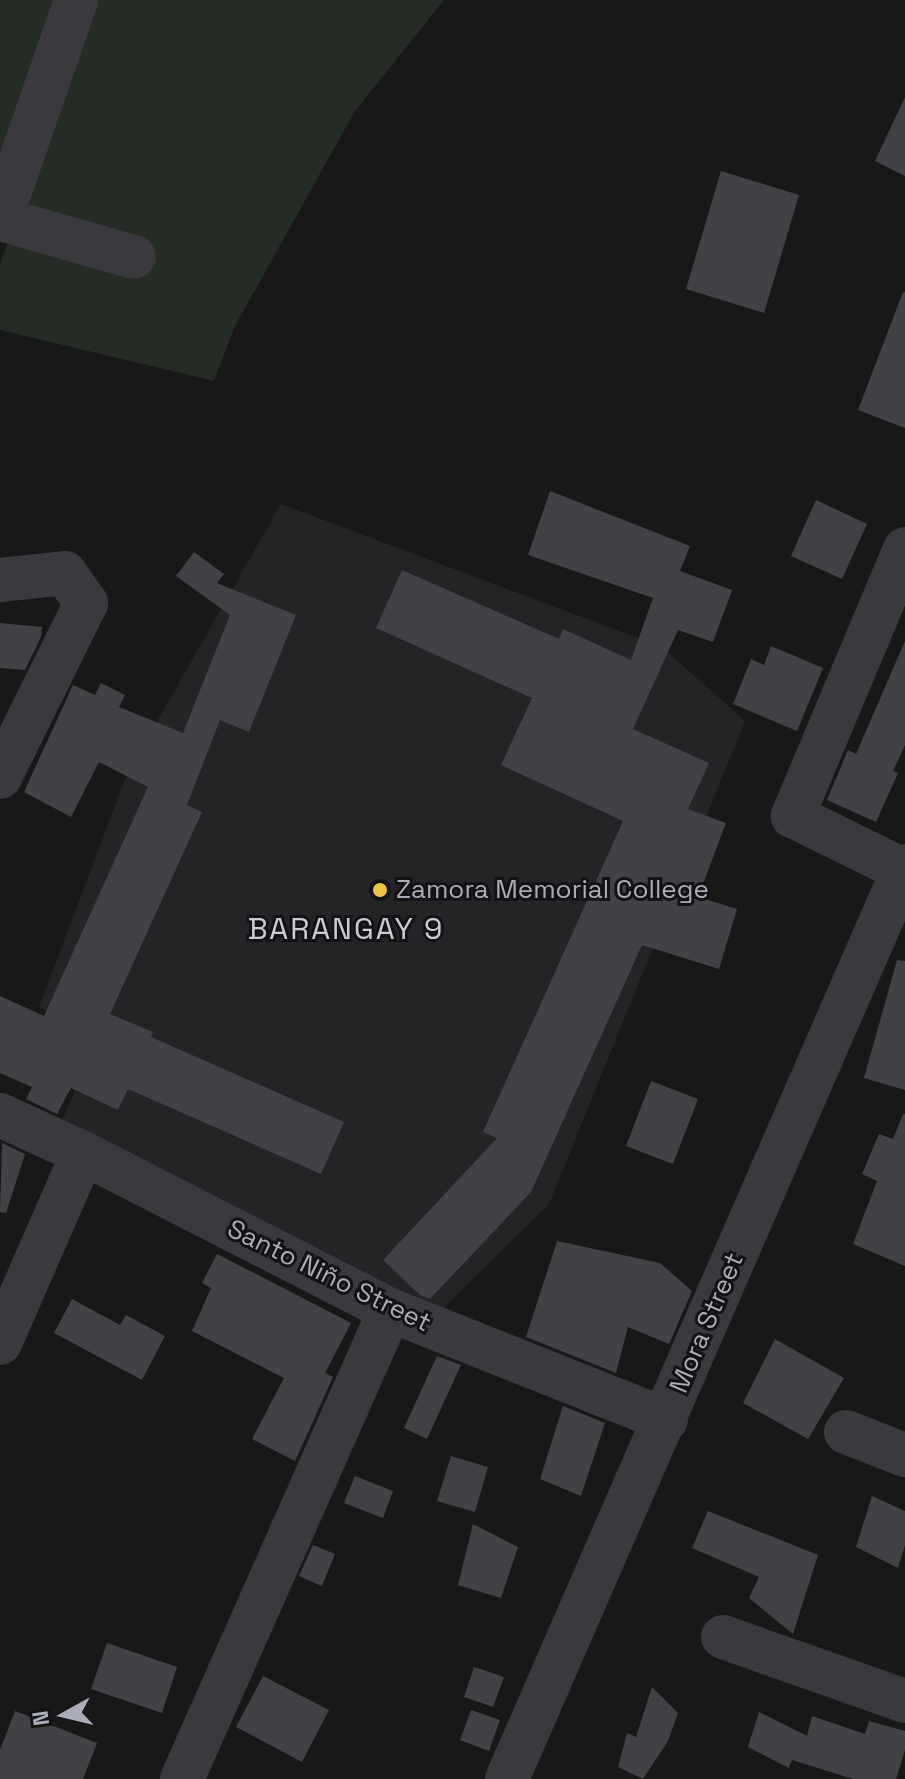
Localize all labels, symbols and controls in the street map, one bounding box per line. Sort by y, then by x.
place label: Zamora Memorial College [396,874,709,906]
marker: Zamora Memorial College [371,881,389,899]
district label: BARANGAY 9 [247,911,445,947]
street label: Santo Niño Street [222,1213,436,1339]
street label: Mora Street [664,1248,750,1398]
north arrow [24,1675,104,1755]
text: N [25,1709,55,1728]

